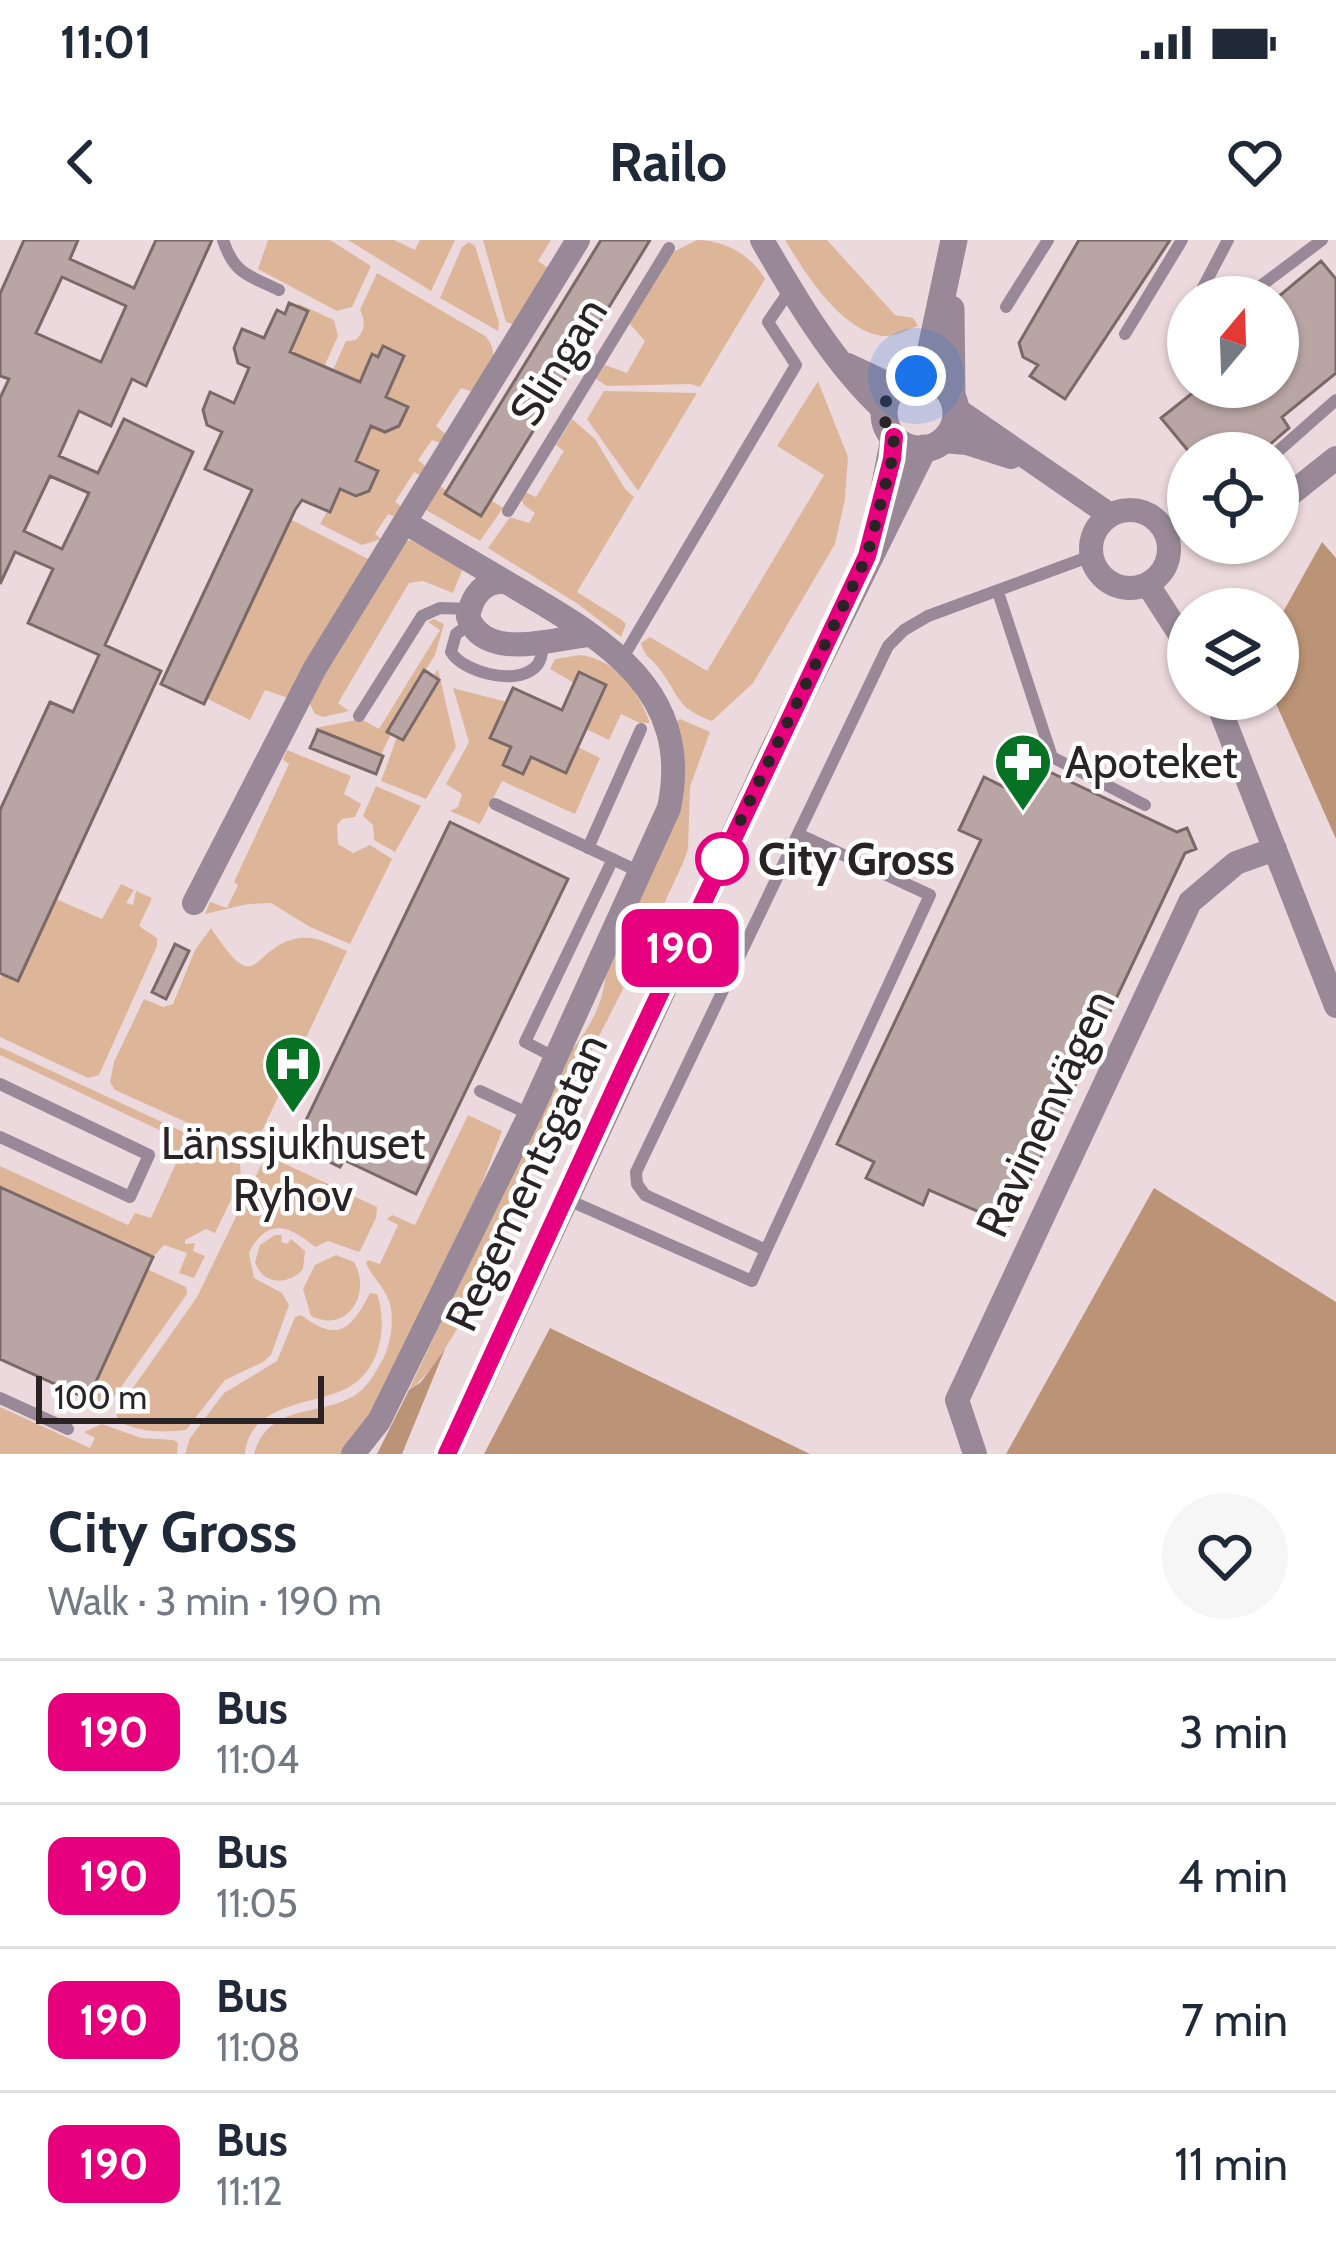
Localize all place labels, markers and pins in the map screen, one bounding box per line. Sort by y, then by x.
pharmacy icon: Apoteket [992,731,1054,813]
place label: Apoteket [1065,735,1238,789]
place label: City Gross [758,832,955,886]
marker: City Gross [697,834,747,884]
hospital icon: Länssjukhuset Ryhov [262,1033,324,1115]
place label: Länssjukhuset Ryhov [161,1116,425,1222]

